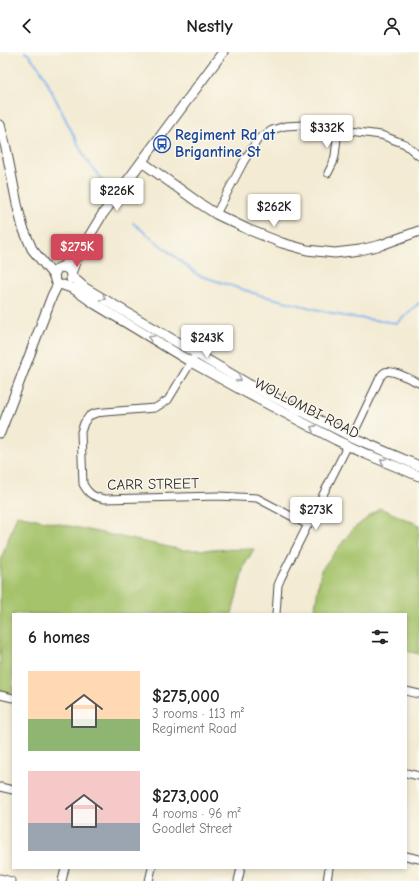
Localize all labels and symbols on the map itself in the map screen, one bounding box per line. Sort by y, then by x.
pin: $332K [299,115,355,149]
place label: Regiment Rd at Brigantine St [175,126,276,161]
bus stop icon: Regiment Rd at Brigantine St [152,134,172,154]
pin: $226K [89,178,145,212]
pin: $262K [246,194,302,228]
pin: $275K [49,234,105,268]
one-way arrow [99,294,106,301]
pin: $243K [179,325,235,359]
one-way arrow [148,335,155,342]
one-way arrow [235,374,242,381]
street label: WOLLOMBI ROAD [251,374,363,442]
one-way arrow [310,425,317,432]
one-way arrow [380,458,388,466]
street label: CARR STREET [107,474,199,494]
pin: $273K [288,497,344,531]

